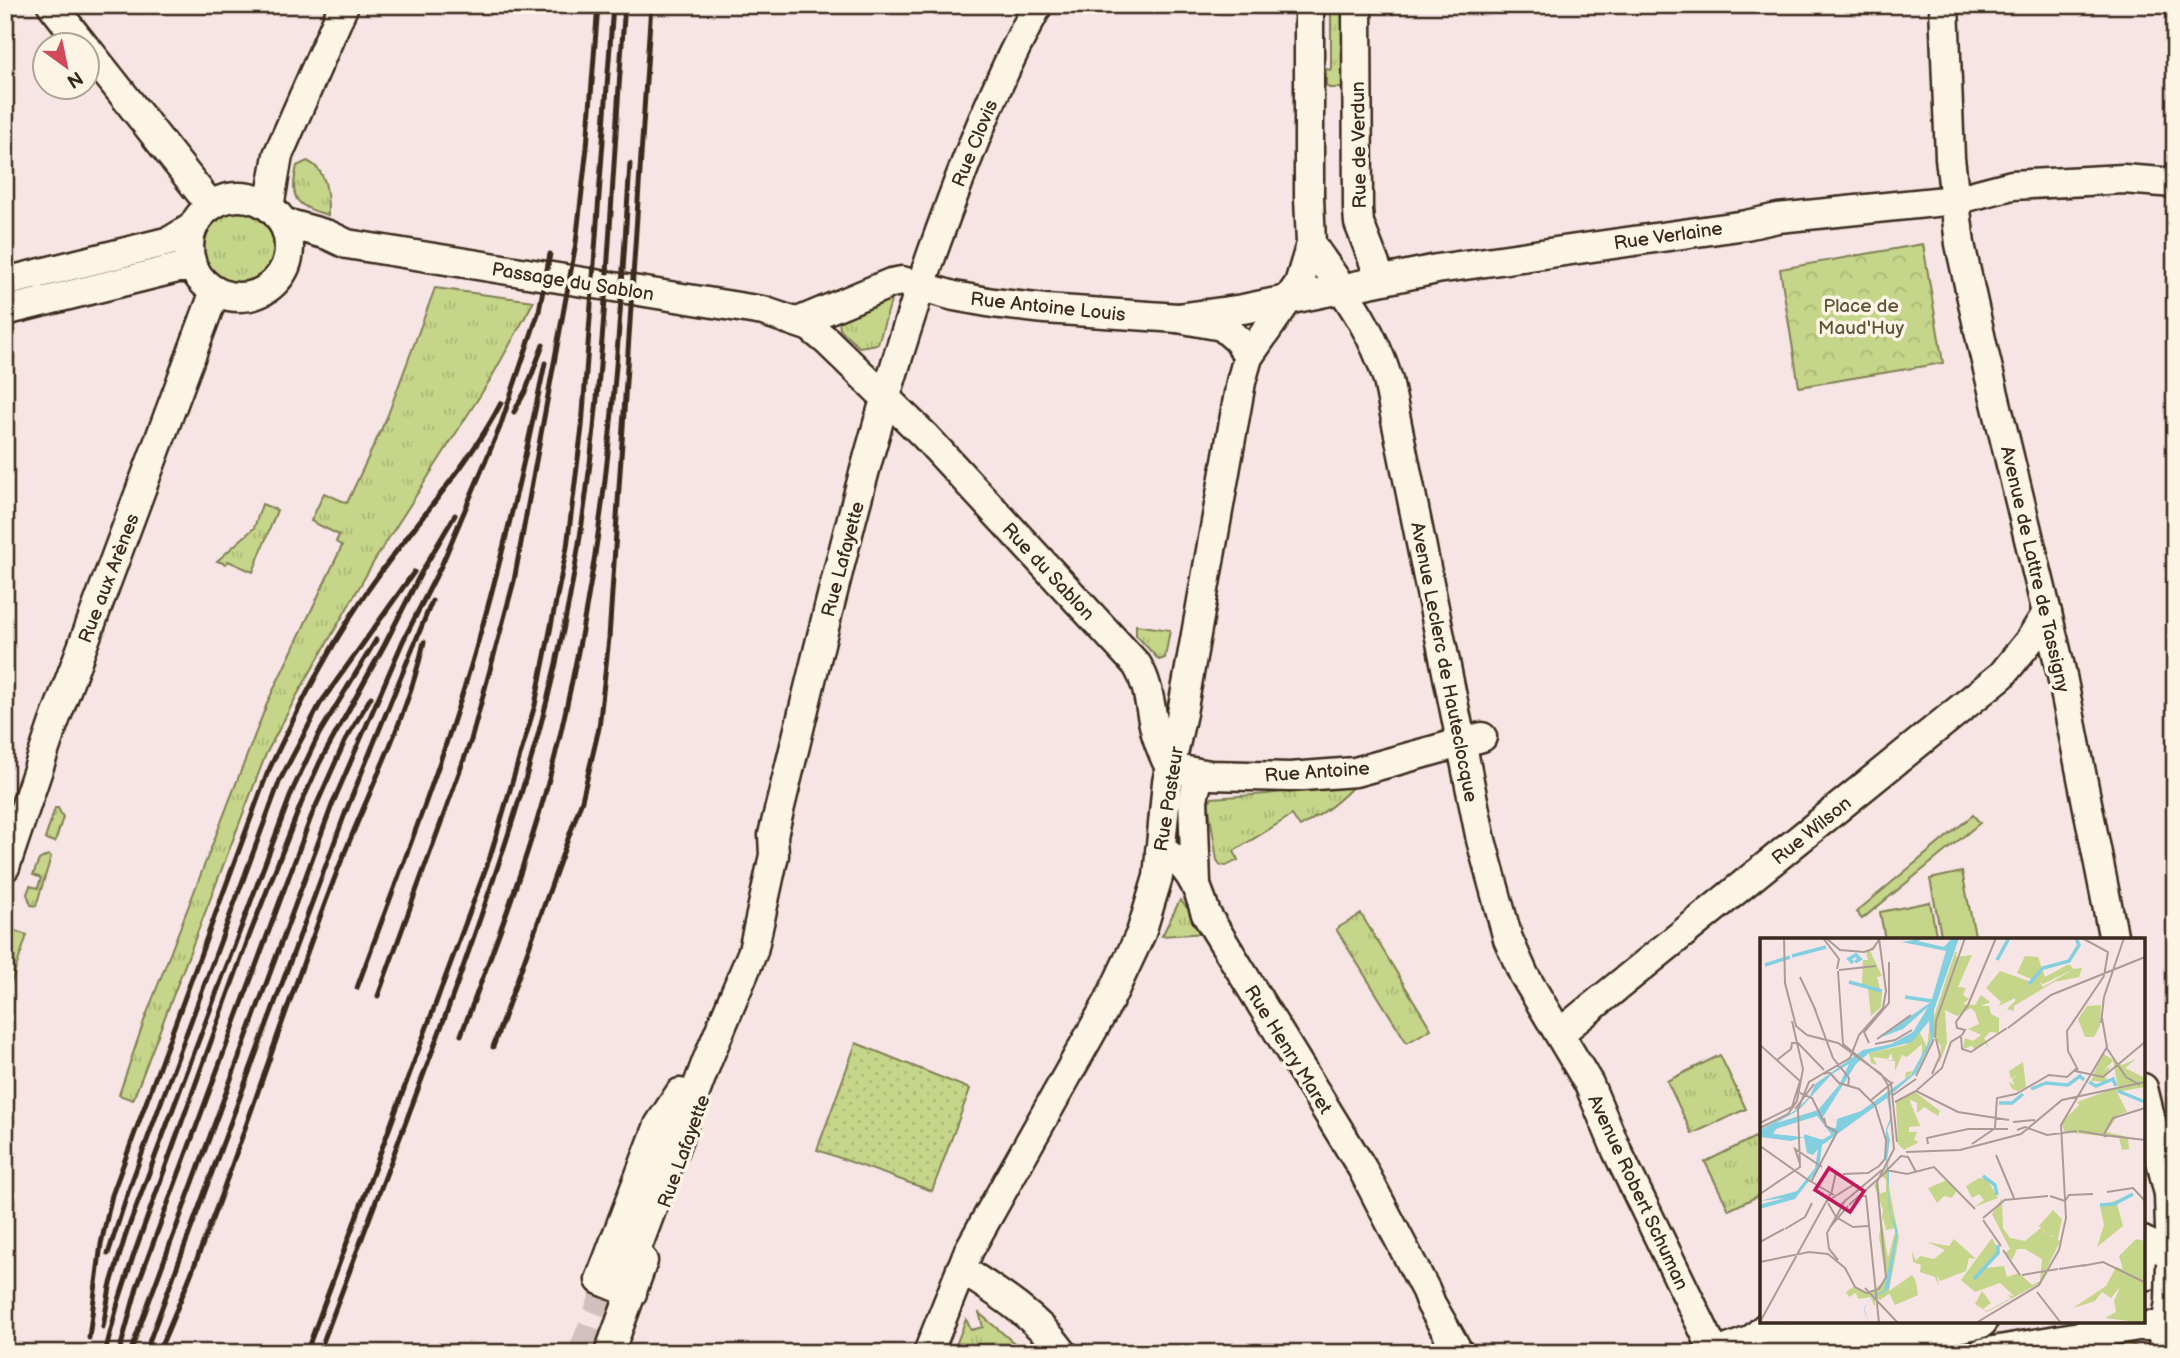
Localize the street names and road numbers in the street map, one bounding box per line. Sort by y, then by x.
street label: Rue de Verdun [1347,81,1372,209]
street label: Rue Clovis [948,97,1003,190]
street label: Rue Verlaine [1612,217,1724,255]
street label: Passage du Sablon [490,258,655,307]
street label: Rue Antoine Louis [969,288,1127,327]
street label: Avenue de Lattre de Tassigny [1995,444,2074,695]
street label: Rue Lafayette [817,499,870,620]
street label: Rue aux Arènes [74,511,145,646]
street label: Rue du Sablon [997,518,1099,626]
street label: Avenue Leclerc de Hauteclocque [1405,520,1482,804]
street label: Rue Pasteur [1150,744,1189,853]
street label: Rue Antoine [1264,757,1370,788]
street label: Rue Wilson [1768,792,1856,870]
street label: Rue Henry Maret [1239,981,1337,1119]
street label: Avenue Robert Schuman [1582,1091,1693,1294]
street label: Rue Lafayette [653,1092,715,1211]

